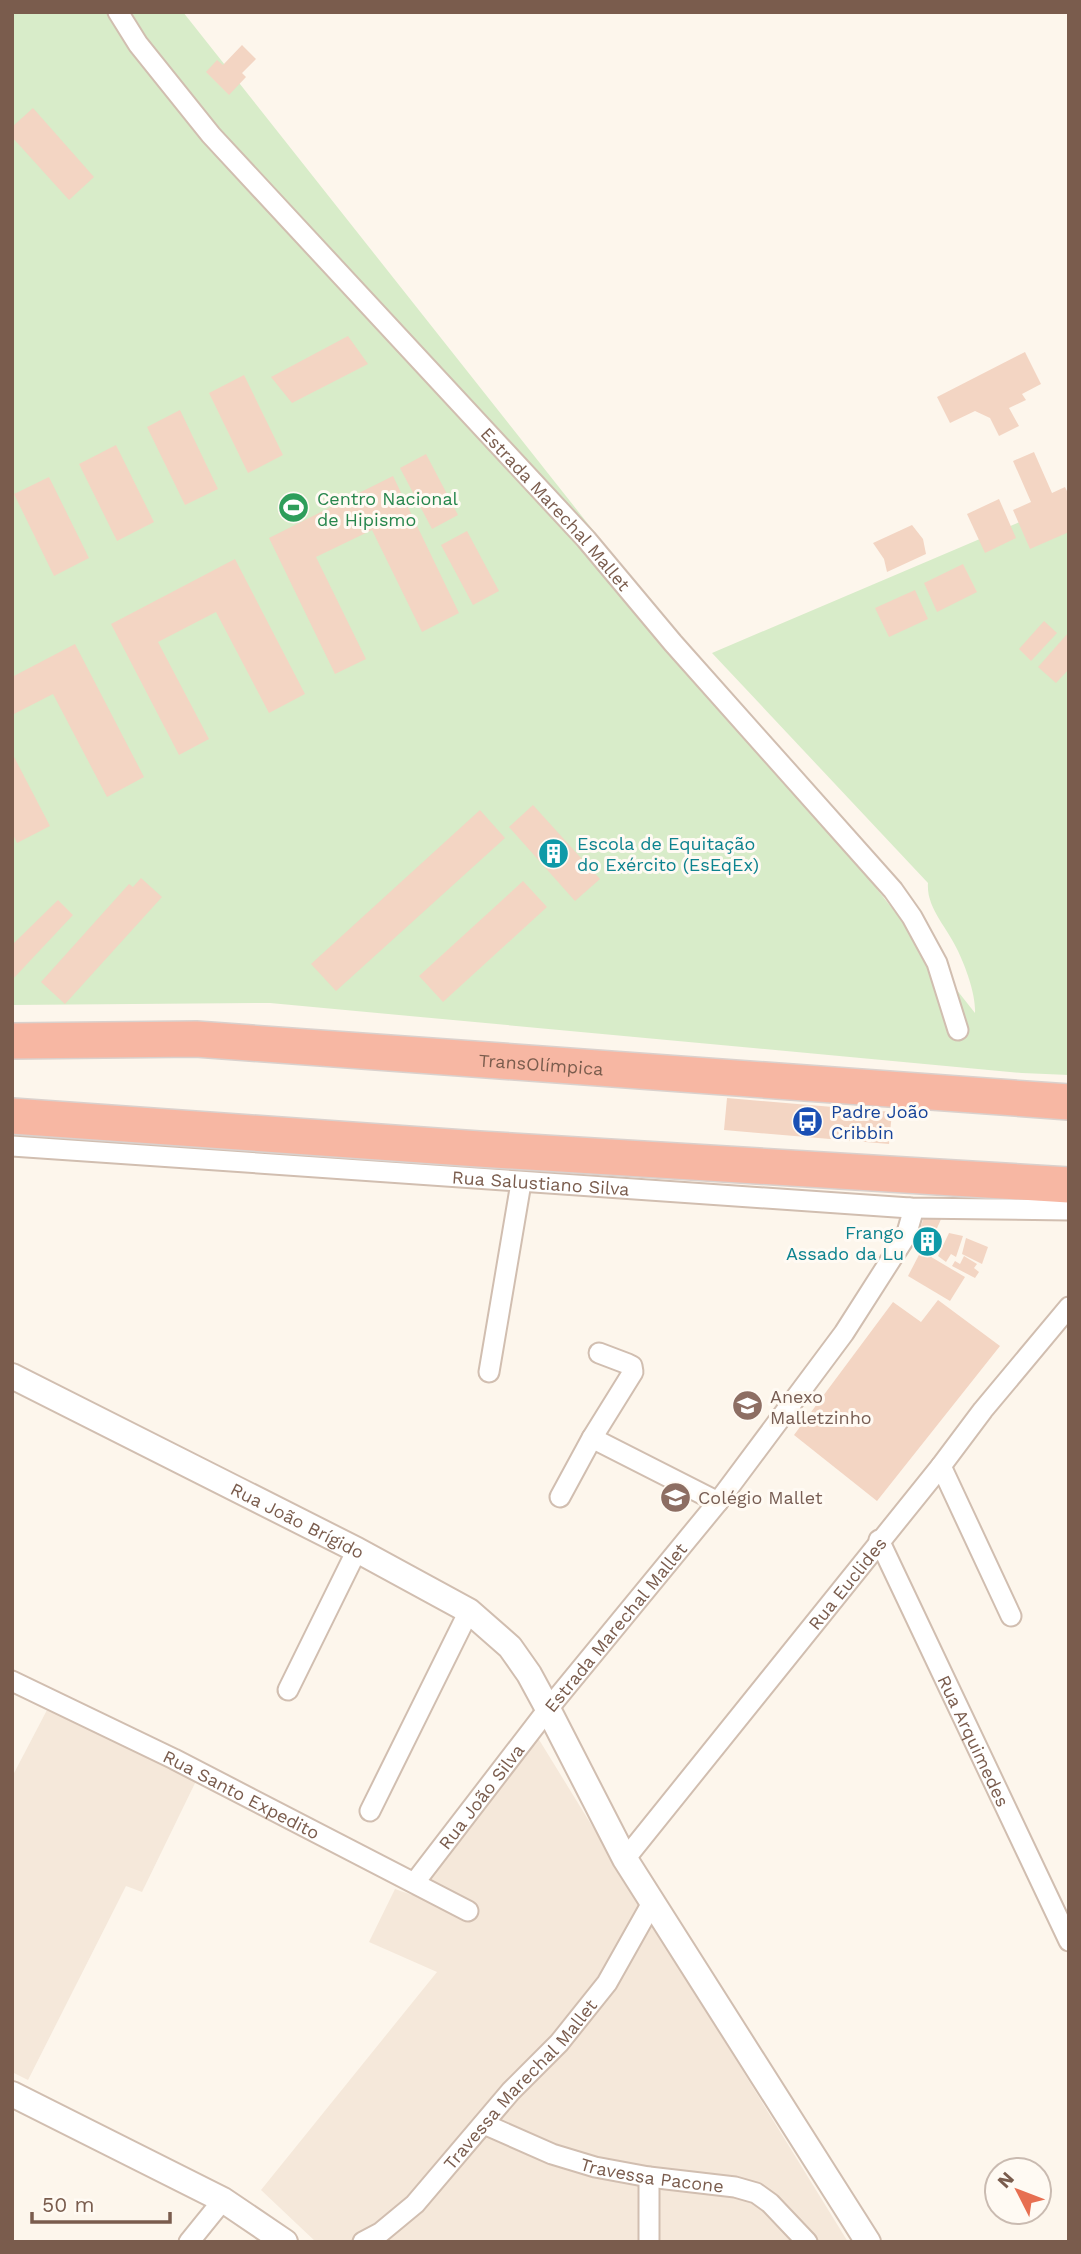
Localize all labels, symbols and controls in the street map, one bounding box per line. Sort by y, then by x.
street label: Estrada Marechal Mallet [477,423,635,595]
place label: Centro Nacional de Hipismo [317,488,459,530]
sports icon: Centro Nacional de Hipismo [277,491,311,525]
place label: Escola de Equitação do Exército (EsEqEx) [577,833,759,875]
building icon: Escola de Equitação do Exército (EsEqEx) [537,836,571,870]
street label: TransOlímpica [478,1049,604,1079]
place label: Padre João Cribbin [831,1101,928,1143]
bus stop icon: Padre João Cribbin [791,1104,825,1138]
street label: Rua Salustiano Silva [451,1166,630,1199]
place label: Frango Assado da Lu [786,1222,904,1264]
building icon: Frango Assado da Lu [910,1225,944,1259]
place label: Anexo Malletzinho [770,1386,872,1428]
school or university icon: Anexo Malletzinho [730,1389,764,1423]
street label: Rua João Brígido [227,1478,368,1563]
school or university icon: Colégio Mallet [658,1480,692,1514]
place label: Colégio Mallet [698,1487,823,1508]
street label: Rua Euclides [803,1533,890,1634]
street label: Estrada Marechal Mallet [540,1538,691,1716]
street label: Rua Arquimedes [934,1672,1014,1810]
street label: Rua João Silva [434,1740,528,1853]
street label: Rua Santo Expedito [160,1745,323,1843]
street label: Travessa Marechal Mallet [439,1994,601,2174]
street label: Travessa Pacone [578,2153,725,2196]
north arrow [983,2156,1053,2226]
text: N [992,2167,1019,2193]
scale bar [32,2180,170,2224]
text: 50 m [42,2192,94,2217]

